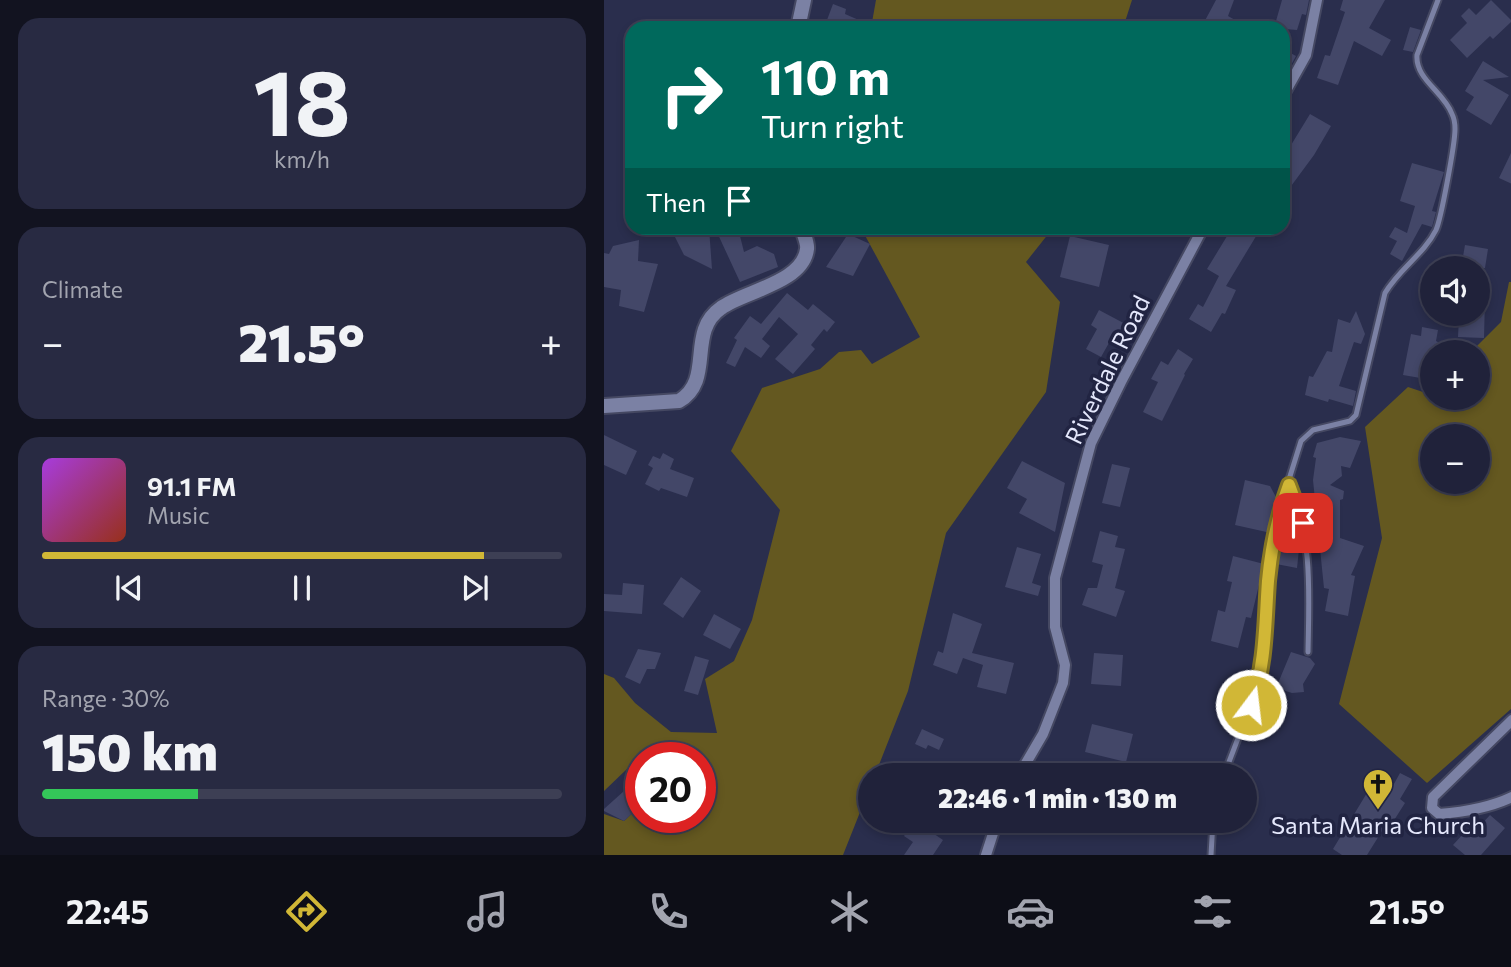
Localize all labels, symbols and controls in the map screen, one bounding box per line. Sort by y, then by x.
text: 18 [253,43,351,155]
text: 110 m [761,45,890,105]
icon: right [646,49,737,140]
text: Turn right [761,105,904,145]
text: km/h [274,145,330,173]
icon: arrive [720,182,758,220]
text: Then [646,186,706,217]
map controls [1420,256,1490,494]
button: sound [1420,256,1490,326]
text: Climate [42,275,123,303]
street label: Riverdale Road [1058,290,1155,448]
text: 21.5° [238,309,365,373]
text: − [42,318,64,365]
text: + [540,318,562,365]
button: + [1420,340,1490,410]
button: − [1420,424,1490,494]
text: 91.1 FM [147,470,237,501]
pin [1273,493,1333,553]
text: Music [147,501,210,529]
icon: arrive [1284,504,1322,542]
icon: previous [110,569,148,607]
icon: pause [283,569,321,607]
icon: next [456,569,494,607]
position arrow [1214,668,1288,742]
text: Range · 30% [42,684,170,712]
text: 150 km [42,718,218,782]
speed limit sign: 20 [625,742,716,833]
church icon: Santa Maria Church [1361,767,1395,811]
text: 22:46 · 1 min · 130 m [938,782,1177,813]
place label: Santa Maria Church [1271,810,1485,839]
icon: directions [282,887,331,936]
icon: music [463,887,512,936]
icon: phone [644,887,693,936]
icon: climate [825,887,874,936]
icon: car [1006,887,1055,936]
icon: filters [1188,887,1237,936]
text: 22:45 [66,891,149,931]
text: 21.5° [1369,891,1445,931]

